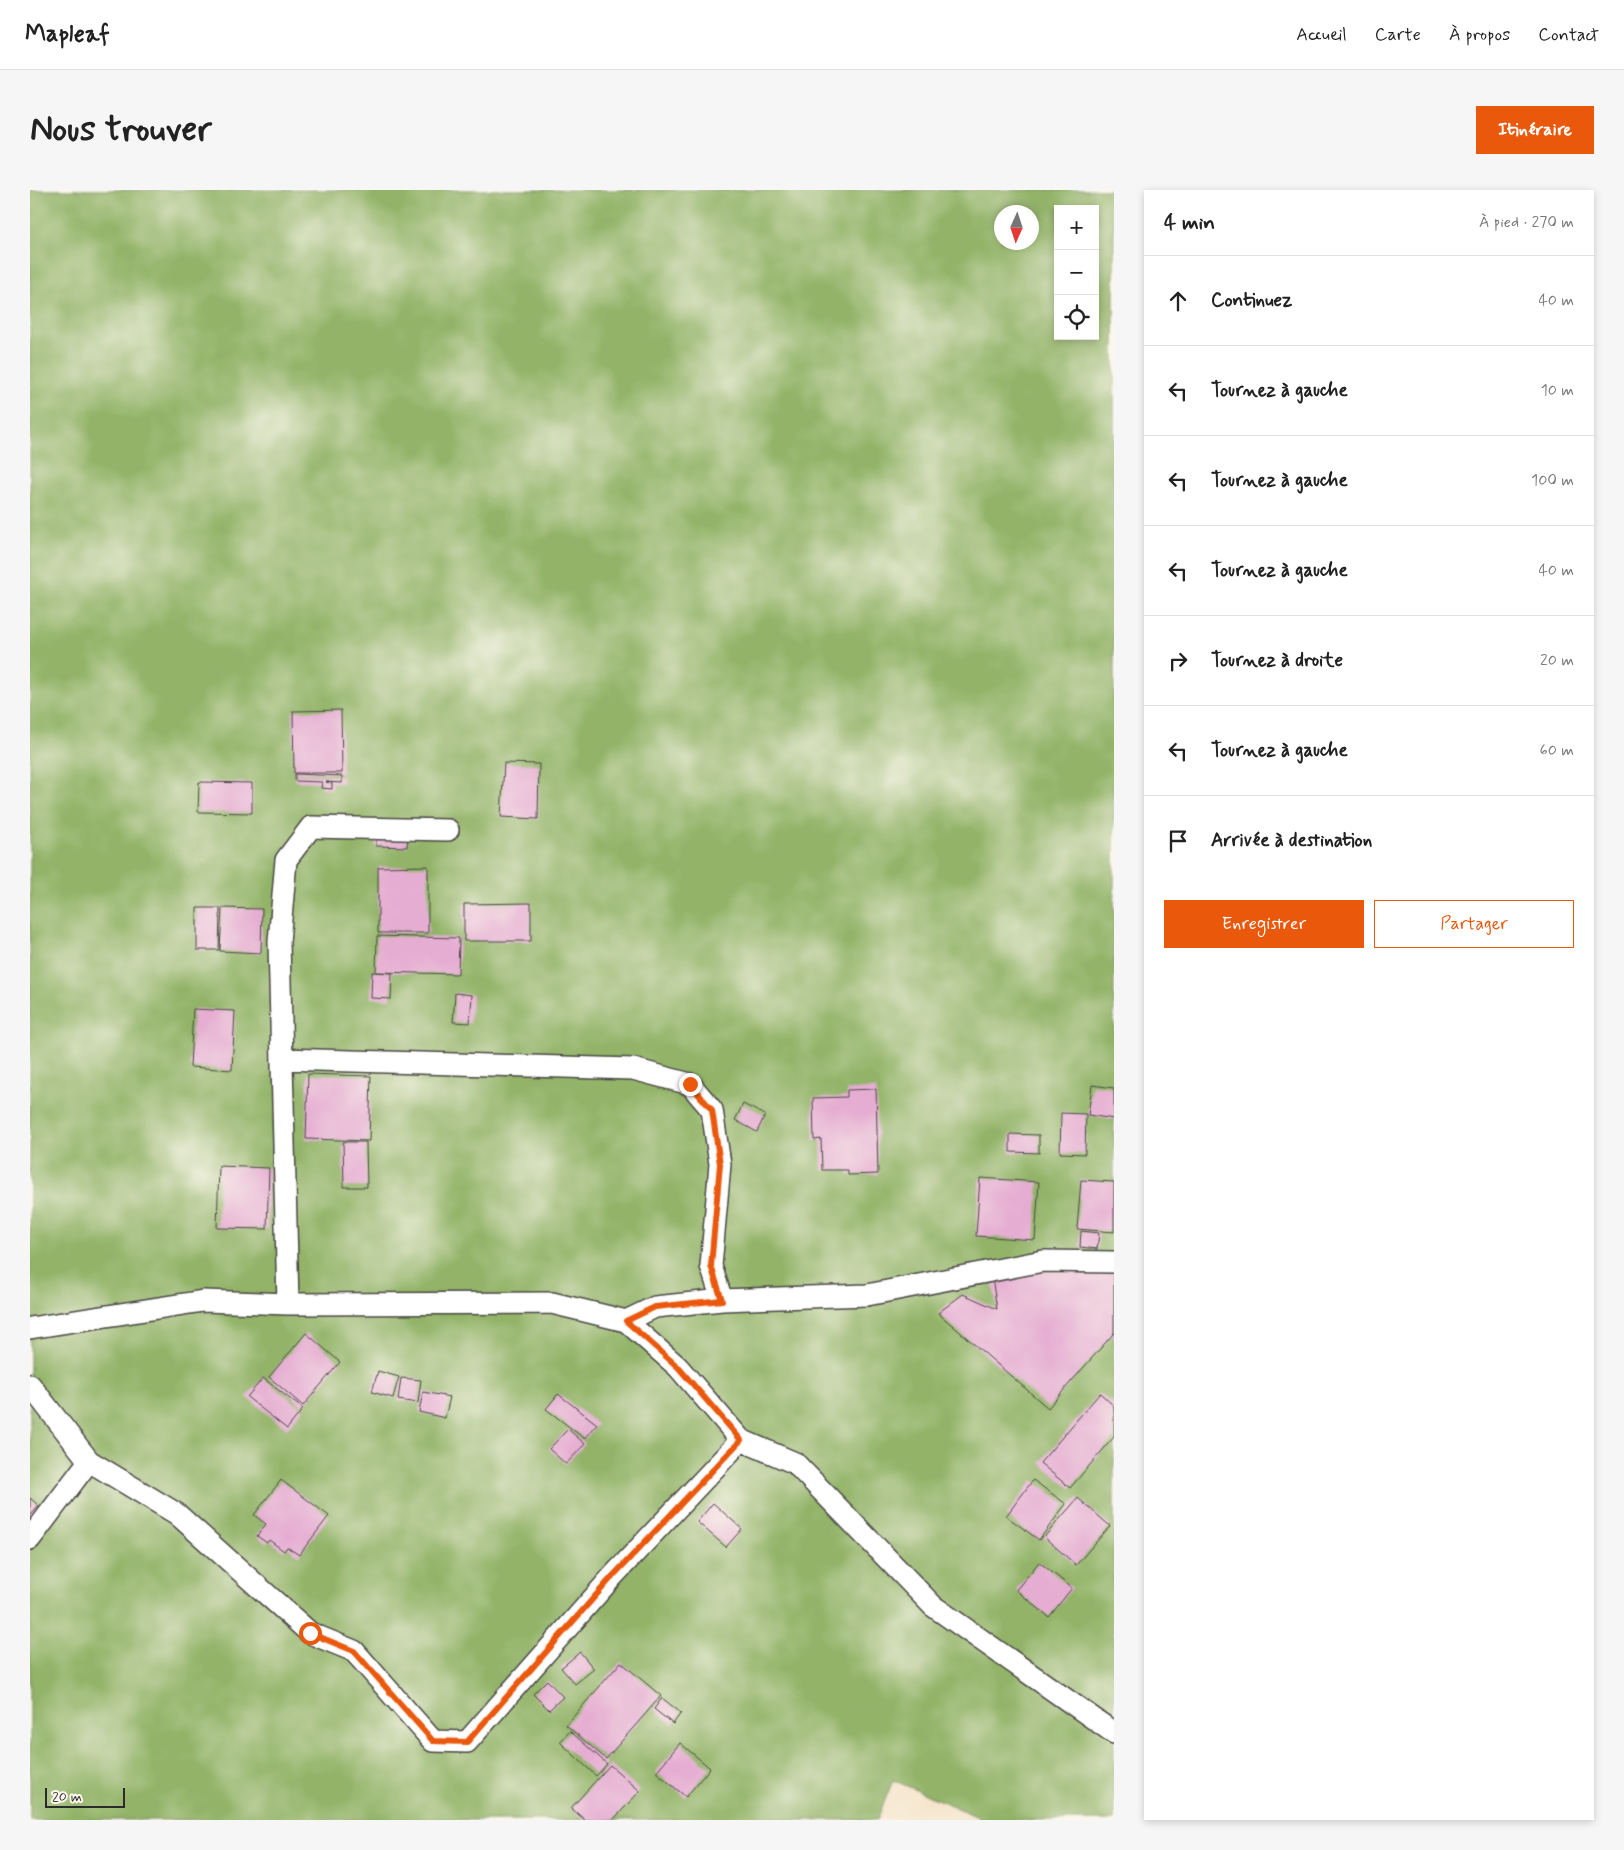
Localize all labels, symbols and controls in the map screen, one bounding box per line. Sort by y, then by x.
text: Mapleaf [25,19,110,50]
text: Accueil [1296,23,1347,47]
text: Carte [1375,23,1421,47]
text: À propos [1449,23,1510,47]
text: Contact [1538,23,1599,47]
button: Itinéraire [1476,106,1594,154]
text: Nous trouver [30,107,212,153]
north arrow [994,205,1039,250]
map controls [1054,205,1099,340]
button: + [1054,205,1099,250]
text: 4 min [1164,209,1215,237]
text: À pied · 270 m [1479,212,1574,233]
button: − [1054,250,1099,295]
icon: ahead [1164,287,1192,315]
text: Continuez [1211,288,1292,313]
text: 40 m [1538,290,1574,311]
button: locate [1054,295,1099,340]
icon: left [1164,377,1192,405]
text: Tournez à gauche [1211,378,1348,403]
text: 10 m [1541,380,1574,401]
icon: left [1164,467,1192,495]
text: Tournez à gauche [1211,468,1348,493]
text: 100 m [1531,470,1574,491]
icon: left [1164,557,1192,585]
text: Tournez à gauche [1211,558,1348,583]
text: 40 m [1538,560,1574,581]
icon: right [1164,647,1192,675]
text: Tournez à droite [1211,648,1343,673]
text: 20 m [1540,650,1574,671]
icon: left [1164,737,1192,765]
text: Tournez à gauche [1211,738,1348,763]
text: 60 m [1540,740,1574,761]
icon: arrive [1164,827,1192,855]
text: Arrivée à destination [1211,828,1372,853]
button: Enregistrer [1164,900,1364,948]
button: Partager [1374,900,1574,948]
route end [679,1073,702,1096]
route start [299,1622,322,1645]
scale bar [45,1785,125,1808]
text: 20 m [52,1788,82,1806]

